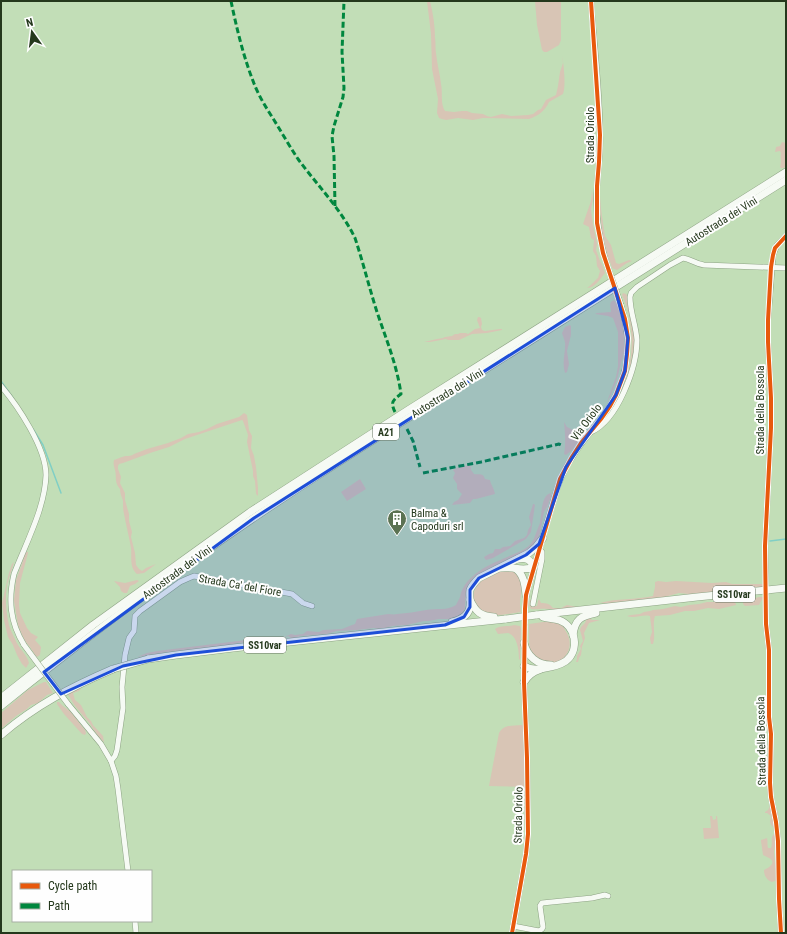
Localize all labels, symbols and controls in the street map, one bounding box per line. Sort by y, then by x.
north arrow [12,12,52,52]
text: N [25,16,35,30]
street label: Strada Oriolo [584,106,597,163]
street label: Autostrada dei Vini [683,194,760,249]
street label: Autostrada dei Vini [409,366,486,421]
street label: Strada della Bossola [754,366,767,454]
street label: Via Oriolo [568,401,605,443]
road number: A21 [373,424,399,440]
place label: Balma & Capoduri srl [411,507,464,533]
building icon: Balma & Capoduri srl [386,508,408,536]
street label: Autostrada dei Vini [140,543,214,602]
street label: Strada Ca' del Fiore [198,572,282,599]
road number: SS10var [713,586,755,602]
road number: SS10var [244,637,286,653]
street label: Strada della Bossola [754,696,769,786]
street label: Strada Oriolo [512,786,526,843]
legend [12,870,152,922]
text: Cycle path [48,879,98,893]
text: Path [48,899,70,913]

